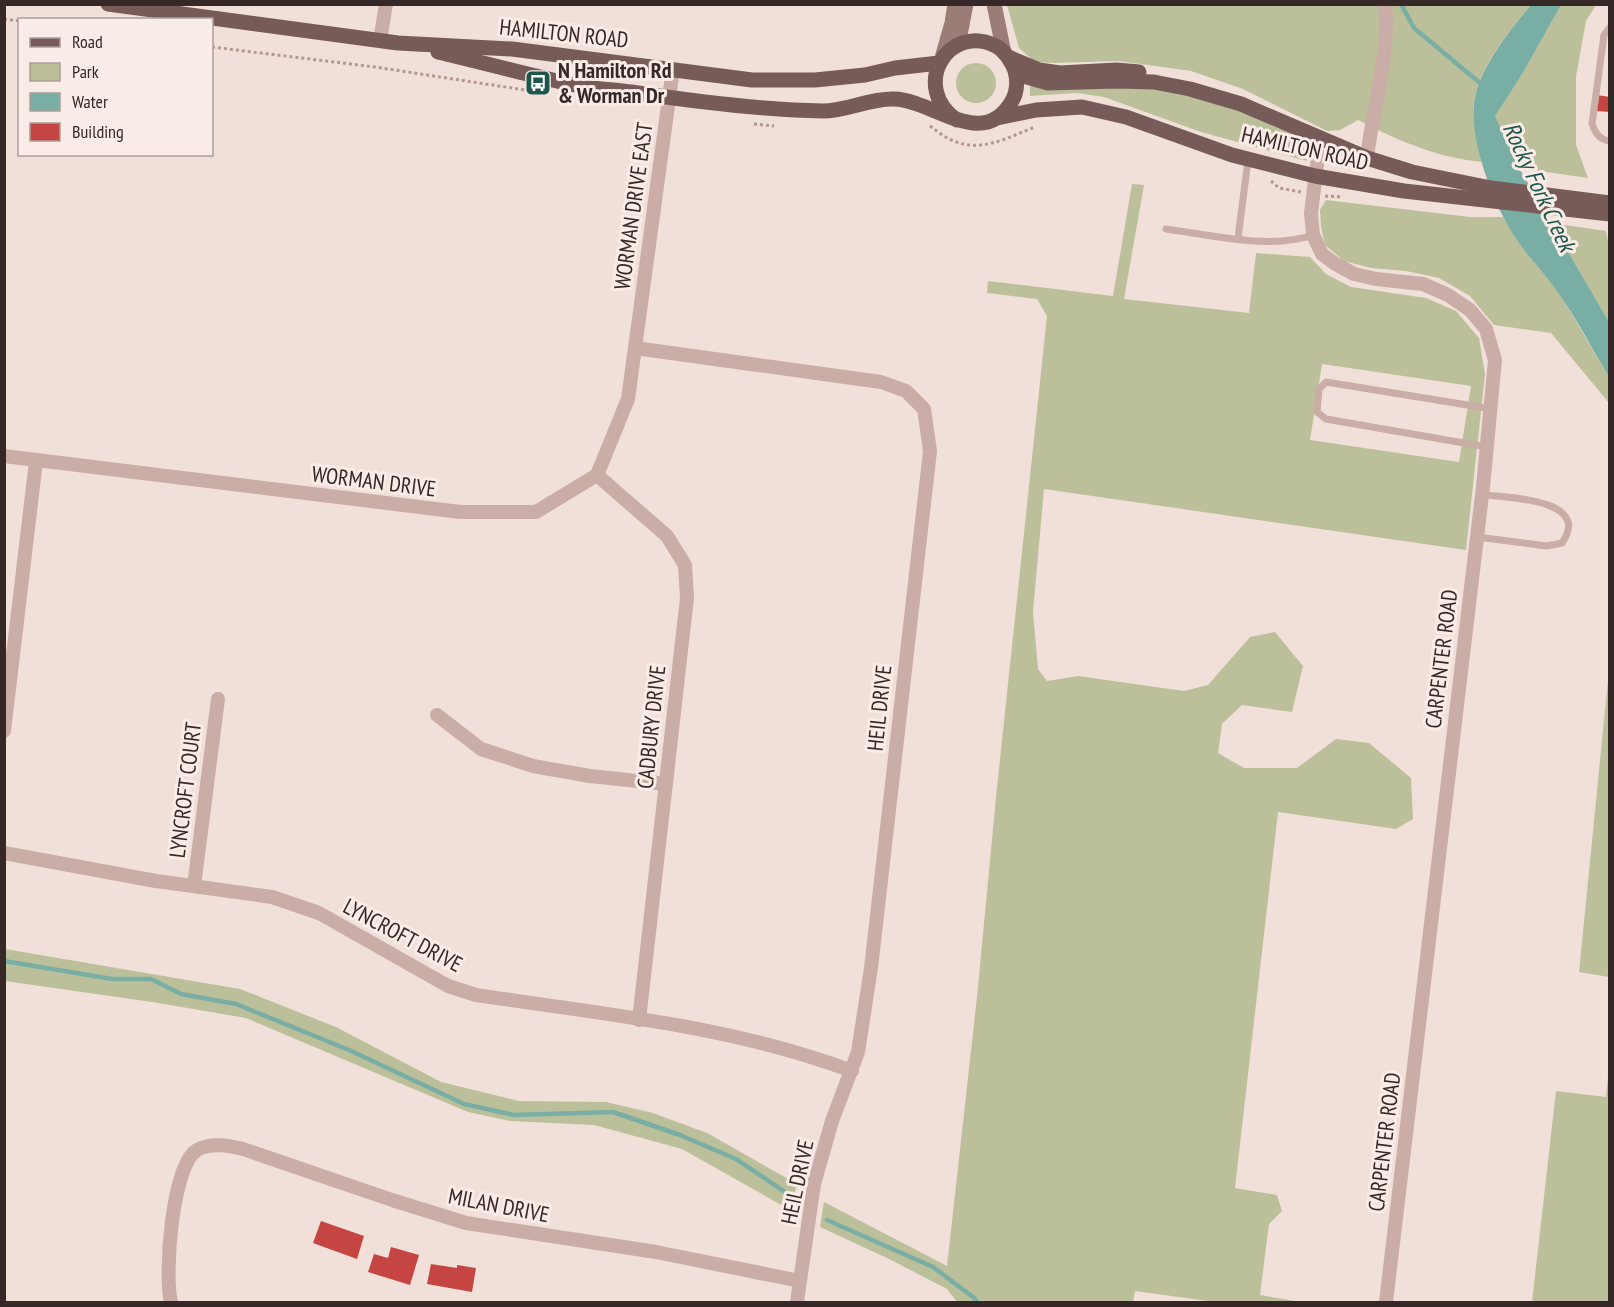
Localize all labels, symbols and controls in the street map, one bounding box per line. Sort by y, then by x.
street label: HAMILTON ROAD [498,12,630,54]
legend [18,18,213,156]
text: Road [72,30,103,53]
place label: N Hamilton Rd & Worman Dr [558,56,672,109]
text: Park [72,60,99,83]
bus stop icon: N Hamilton Rd & Worman Dr [523,68,553,98]
text: Water [72,90,108,113]
water label: Rocky Fork Creek [1496,117,1584,259]
text: Building [72,120,124,143]
street label: WORMAN DRIVE EAST [607,120,659,291]
street label: HAMILTON ROAD [1239,120,1371,176]
street label: WORMAN DRIVE [310,459,438,503]
street label: CARPENTER ROAD [1419,588,1463,730]
street label: CADBURY DRIVE [631,664,671,790]
street label: HEIL DRIVE [861,664,897,752]
street label: LYNCROFT COURT [163,720,207,859]
street label: LYNCROFT DRIVE [339,892,467,978]
street label: CARPENTER ROAD [1362,1071,1406,1213]
street label: HEIL DRIVE [774,1137,820,1227]
street label: MILAN DRIVE [446,1182,552,1228]

